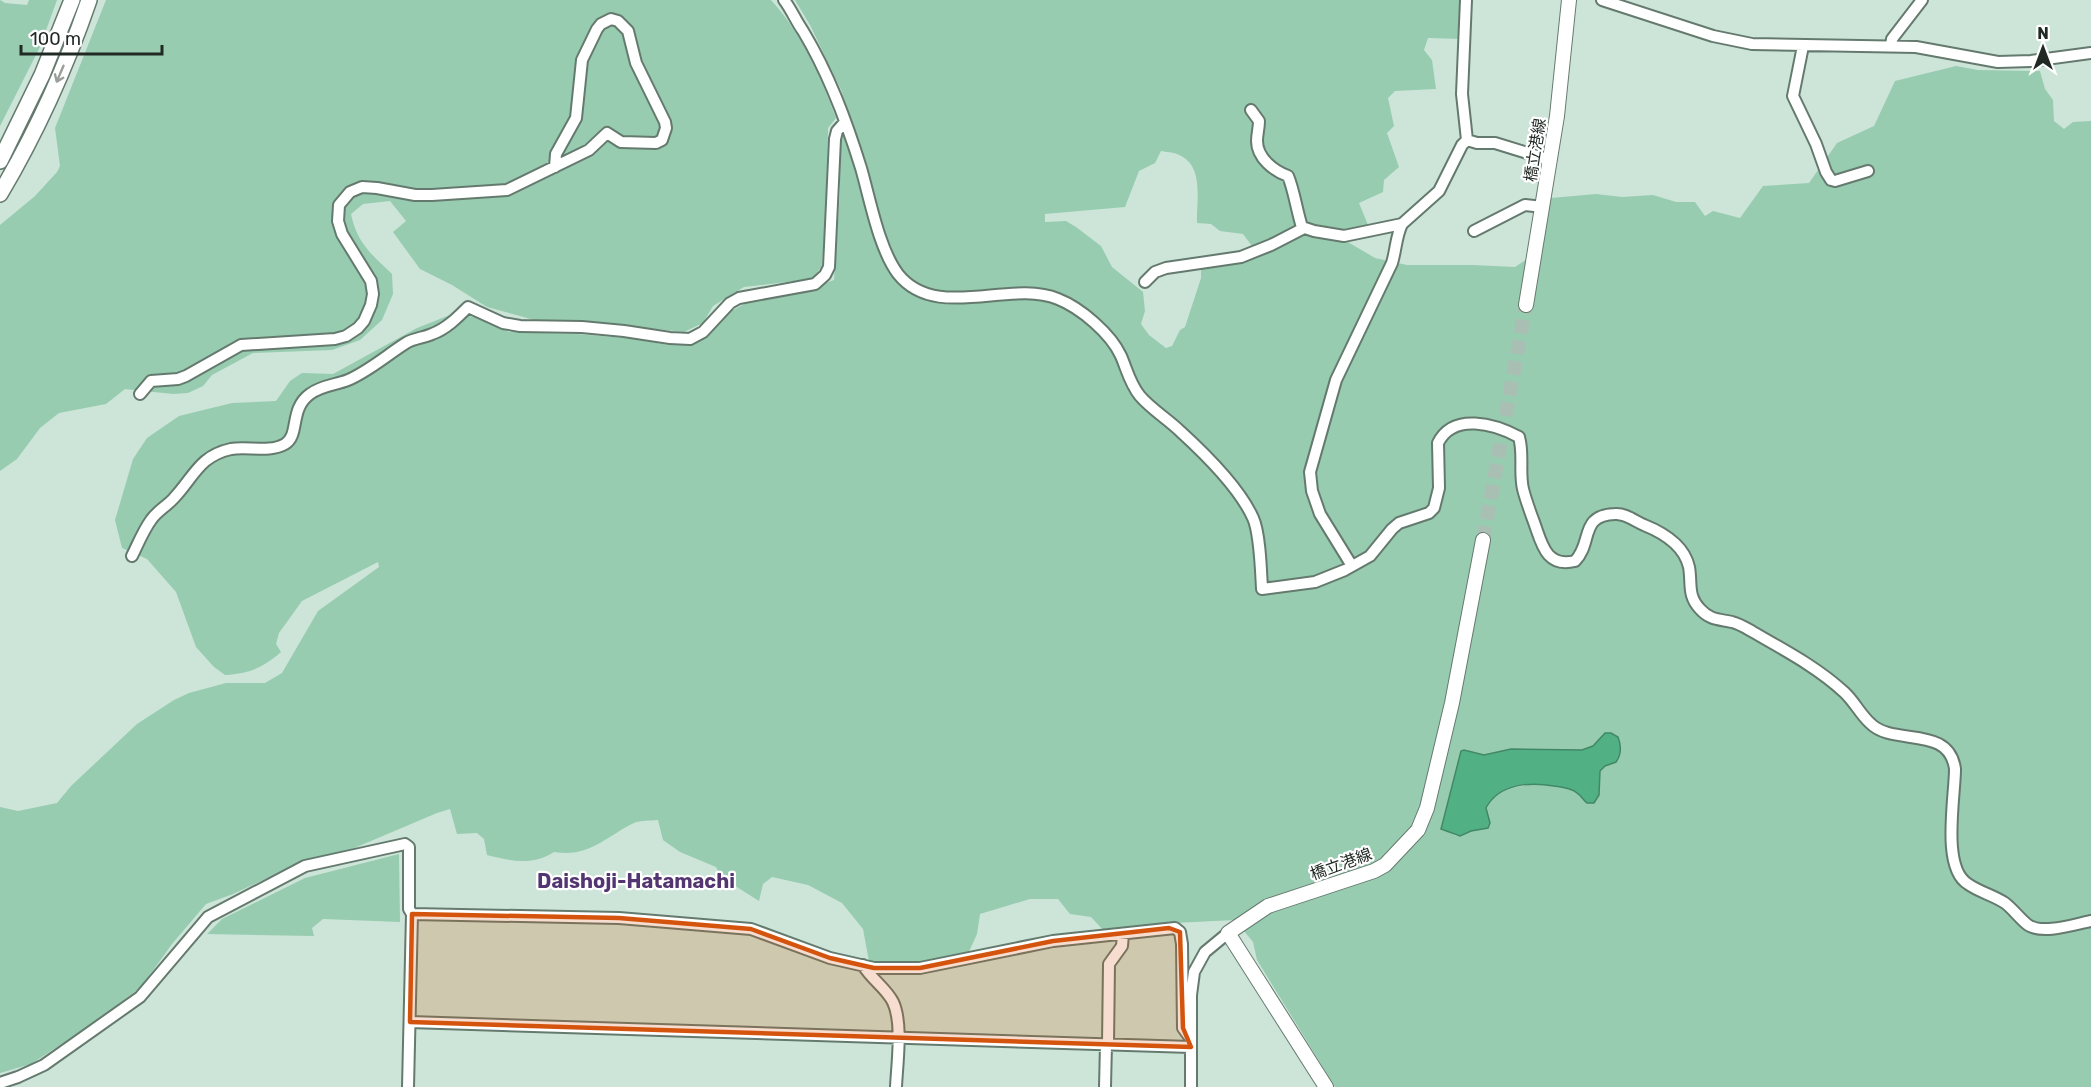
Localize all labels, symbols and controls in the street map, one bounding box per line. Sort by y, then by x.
scale bar [21,18,162,56]
north arrow [2013,18,2073,78]
text: N [2037,24,2049,43]
text: 100 m [30,28,81,50]
one-way arrow [54,64,65,83]
street label: 橋立港線 [1521,117,1549,183]
street label: 橋立港線 [1308,844,1374,884]
district label: Daishoji-Hatamachi [537,869,735,893]

